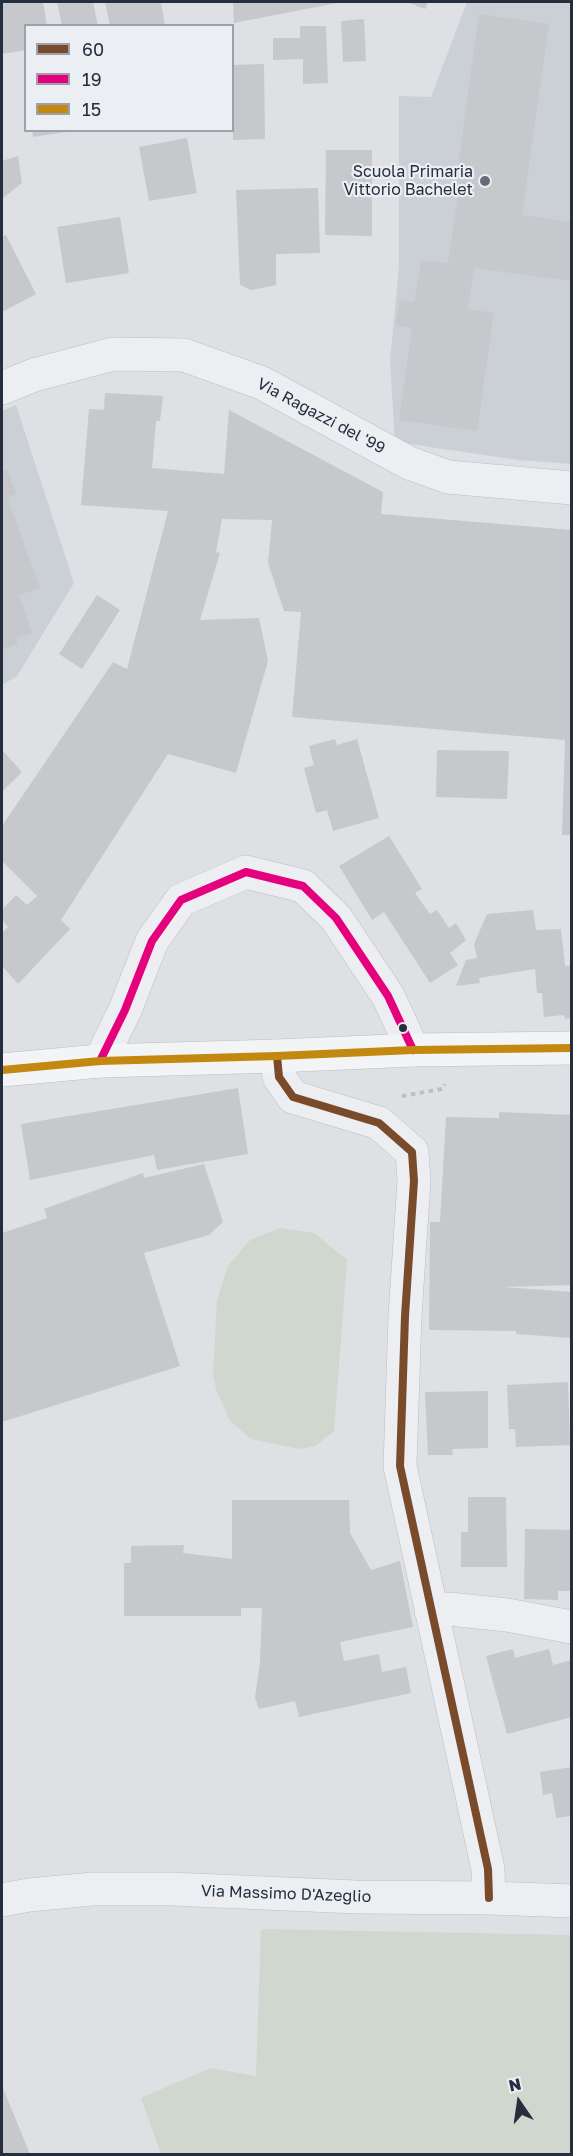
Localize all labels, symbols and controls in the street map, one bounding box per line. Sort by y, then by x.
legend [24,24,234,132]
text: 60 [82,38,104,60]
text: 19 [82,68,102,90]
text: 15 [82,98,101,120]
place label: Scuola Primaria Vittorio Bachelet [343,162,473,200]
marker: Scuola Primaria Vittorio Bachelet [478,174,492,188]
street label: Via Ragazzi del '99 [254,374,388,458]
unlabelled marker [397,1022,409,1034]
street label: Via Massimo D'Azeglio [200,1881,372,1907]
north arrow [489,2072,549,2132]
text: N [507,2073,523,2096]

